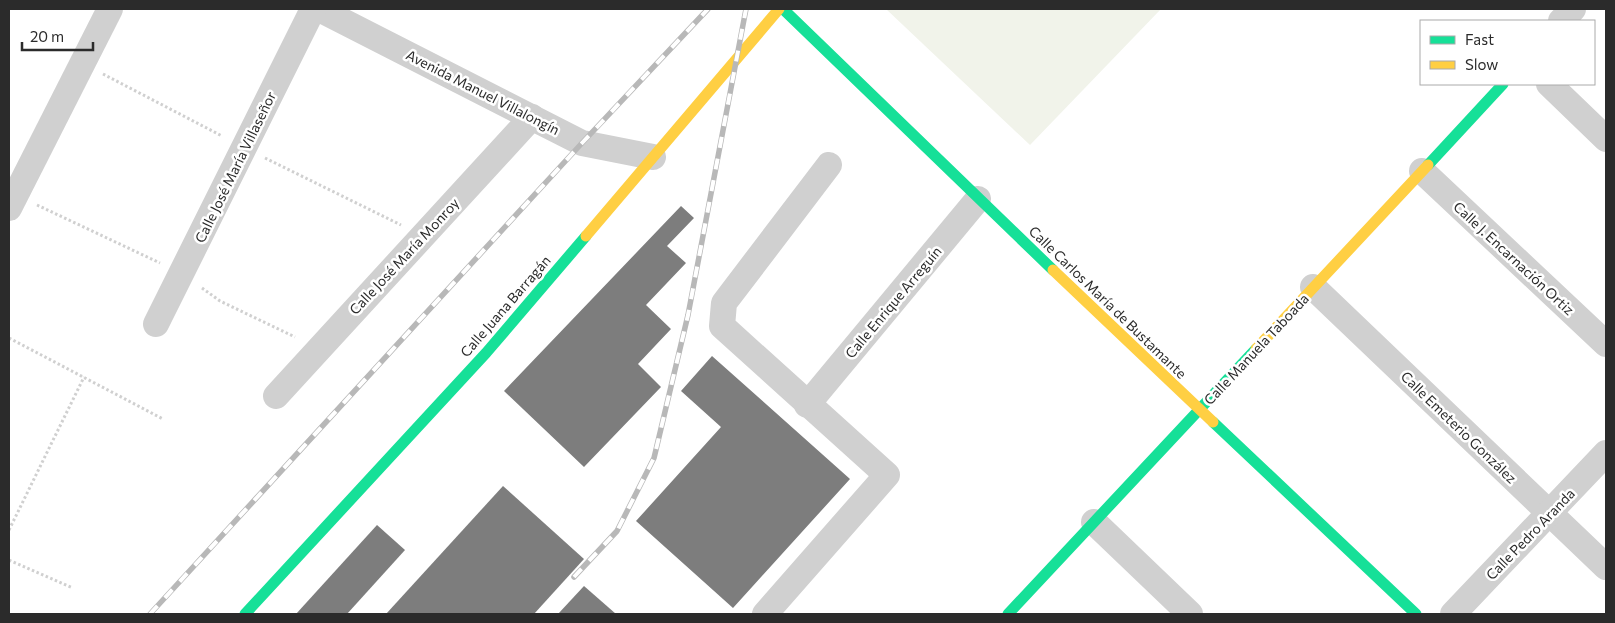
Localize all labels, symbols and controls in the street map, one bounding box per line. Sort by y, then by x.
scale bar [22,20,94,52]
legend [1420,20,1595,85]
text: 20 m [30,27,64,45]
text: Fast [1465,30,1494,48]
street label: Avenida Manuel Villalongín [403,46,563,138]
text: Slow [1465,55,1498,73]
street label: Calle José María Villaseñor [191,88,279,245]
street label: Calle José María Monroy [346,194,462,318]
street label: Calle J. Encarnación Ortiz [1450,198,1578,318]
street label: Calle Carlos María de Bustamante [1026,222,1190,382]
street label: Calle Enrique Arreguín [841,243,945,361]
street label: Calle Juana Barragán [456,252,554,360]
street label: Calle Manuela Taboada [1200,290,1312,408]
street label: Calle Emeterio González [1398,367,1520,487]
street label: Calle Pedro Aranda [1482,485,1578,583]

